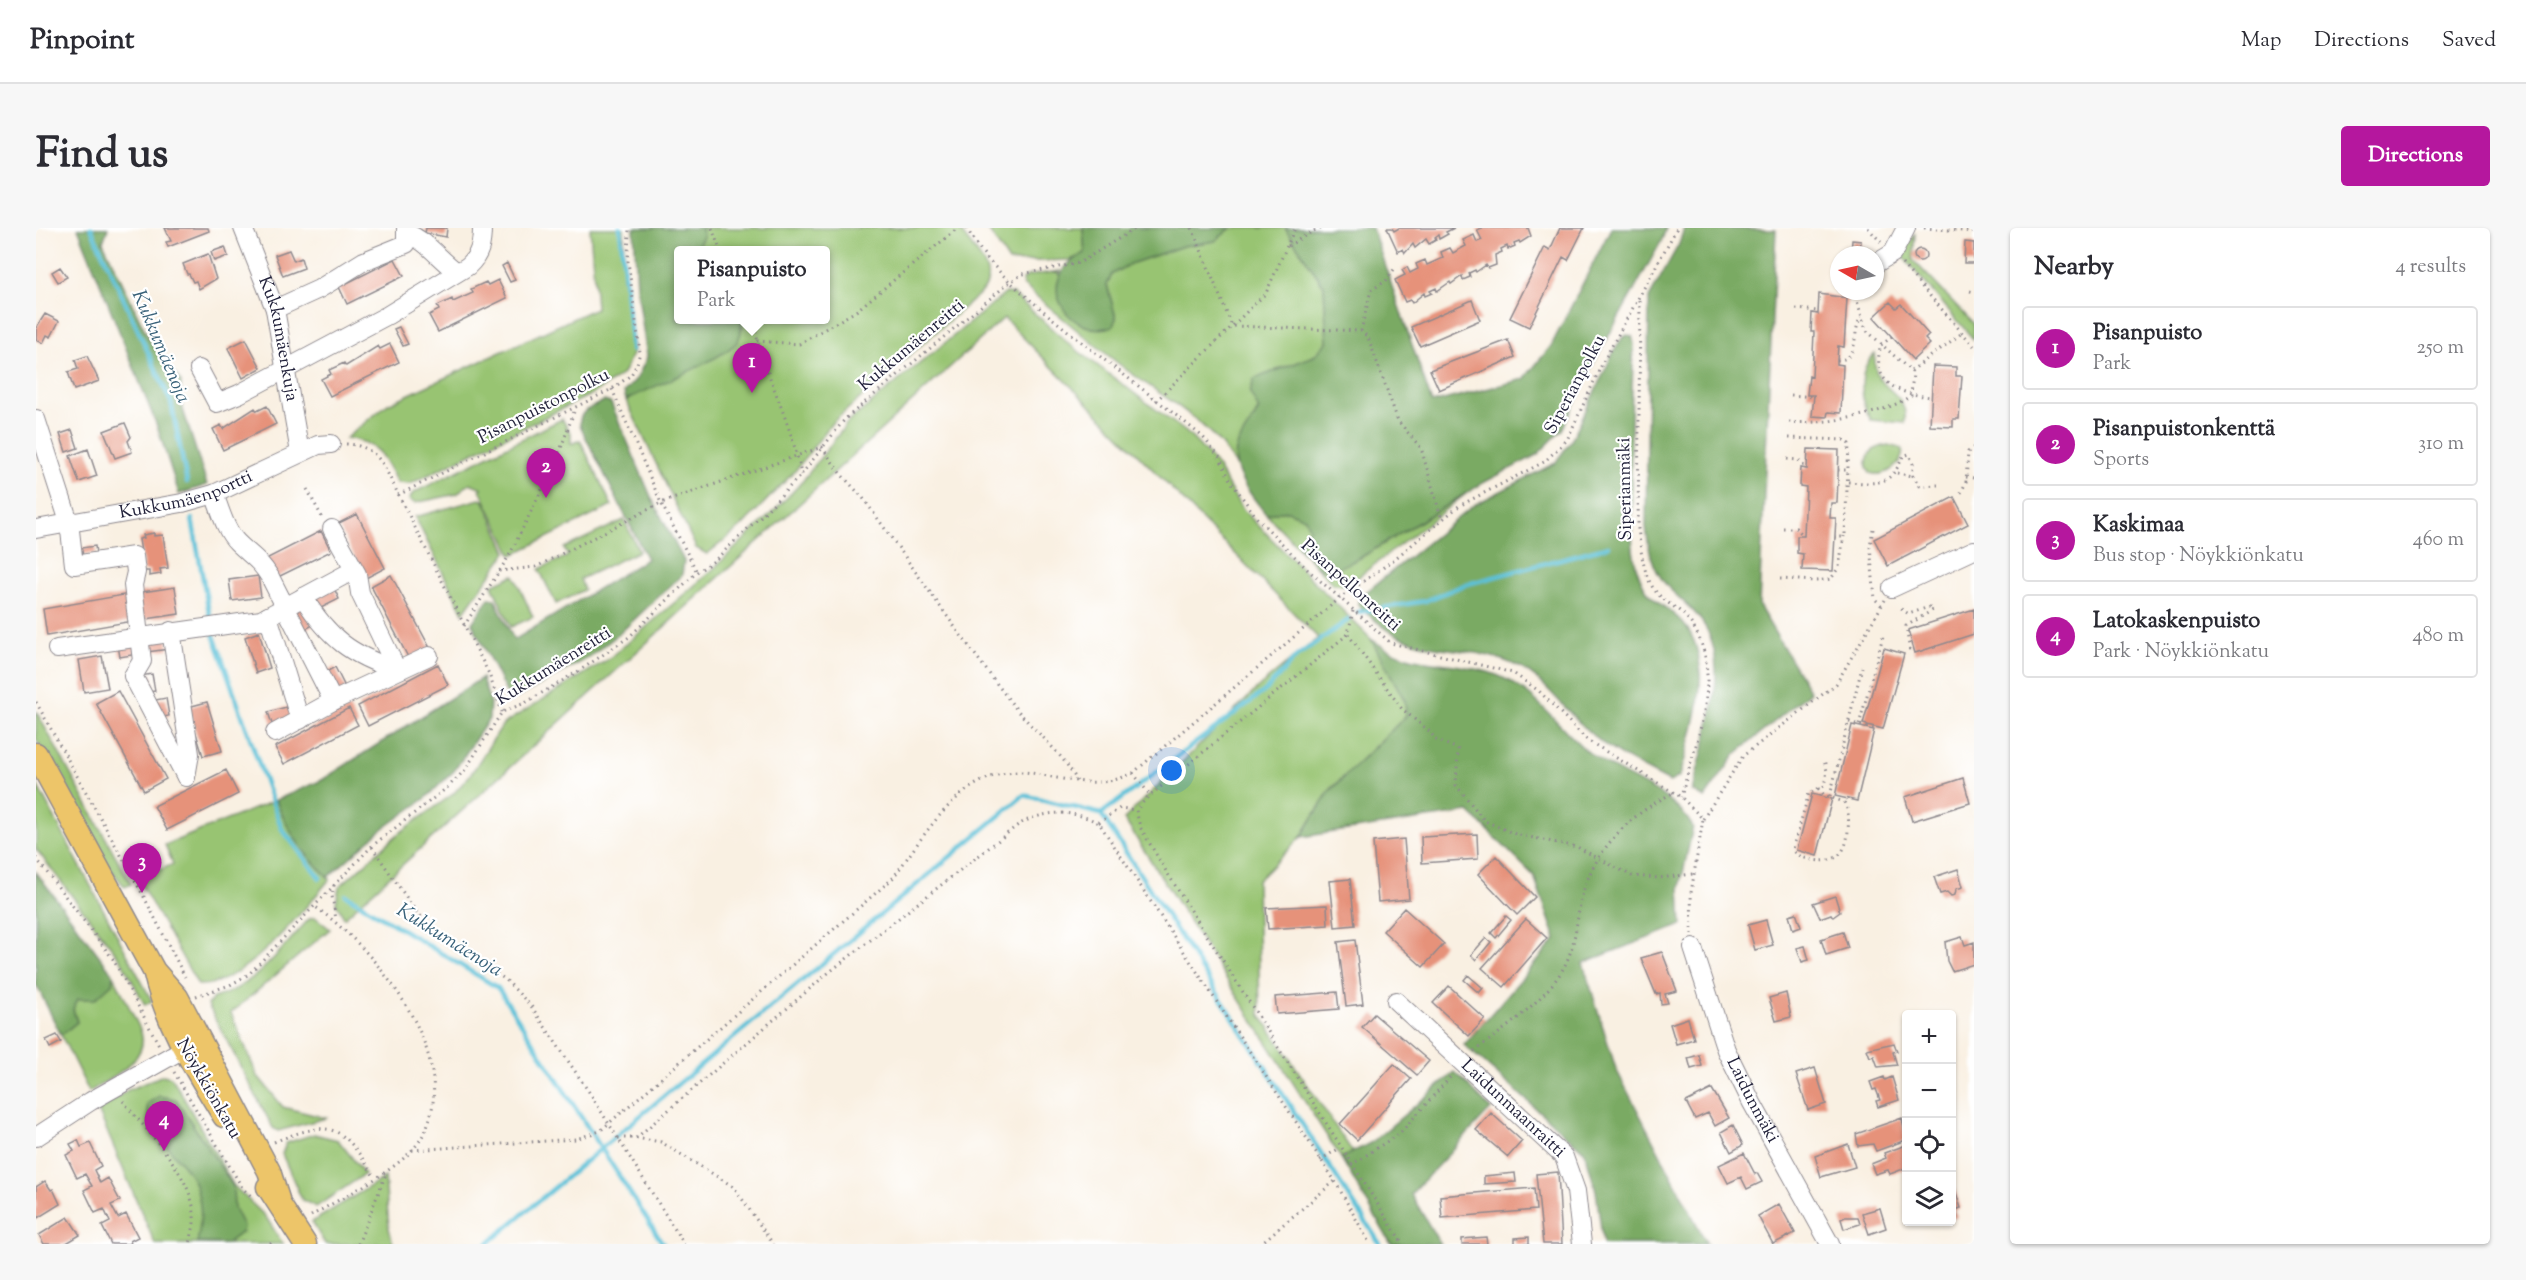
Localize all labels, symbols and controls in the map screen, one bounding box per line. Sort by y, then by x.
text: Pinpoint [30,21,134,61]
text: Map [2241,26,2281,56]
text: Directions [2314,26,2409,56]
text: Saved [2442,26,2496,56]
text: Find us [36,126,168,186]
button: Directions [2341,126,2490,186]
popup [674,246,830,324]
north arrow [1830,246,1884,300]
text: Nearby [2034,249,2114,286]
text: 4 results [2395,253,2466,282]
text: Pisanpuisto [697,255,807,287]
street label: Kukkumäenkuja [250,273,304,404]
water label: Kukkumäenoja [123,286,197,408]
text: Park [697,287,736,316]
street label: Kukkumäenreitti [853,294,971,398]
text: Pisanpuisto [2093,318,2202,350]
street label: Siperianpolku [1539,331,1613,439]
text: 1 [2052,334,2059,363]
text: 250 m [2416,334,2464,363]
pin: 1 [732,344,772,393]
text: Park [2093,350,2131,379]
street label: Pisanpuistonpolku [474,363,614,451]
text: Pisanpuistonkenttä [2093,414,2275,446]
text: 2 [2051,430,2060,459]
text: 310 m [2418,430,2464,459]
street label: Siperianmäki [1612,437,1640,541]
text: Sports [2093,446,2149,475]
pin: 2 [526,448,566,498]
street label: Kukkumäenportti [117,465,257,527]
text: Kaskimaa [2093,510,2184,542]
text: 3 [2051,526,2060,555]
text: 460 m [2413,526,2464,555]
street label: Pisanpellonreitti [1294,534,1406,638]
text: Bus stop · Nöykkiönkatu [2093,542,2304,571]
text: Latokaskenpuisto [2093,606,2260,638]
street label: Kukkumäenreitti [491,621,617,713]
text: 4 [2050,622,2061,651]
text: 480 m [2413,622,2464,651]
text: Park · Nöykkiönkatu [2093,638,2269,667]
your location [1157,756,1186,785]
pin: 3 [122,844,162,893]
water label: Kukkumäenoja [390,897,508,985]
map controls [1902,1010,1956,1226]
button: + [1902,1010,1956,1064]
street label: Nöykkiönkatu [169,1034,247,1144]
street label: Laidunmäki [1719,1053,1785,1148]
street label: Laidunmaanraitti [1454,1054,1571,1165]
button: − [1902,1064,1956,1118]
pin: 4 [144,1102,184,1151]
button: locate [1902,1118,1956,1172]
button: layers [1902,1172,1956,1226]

